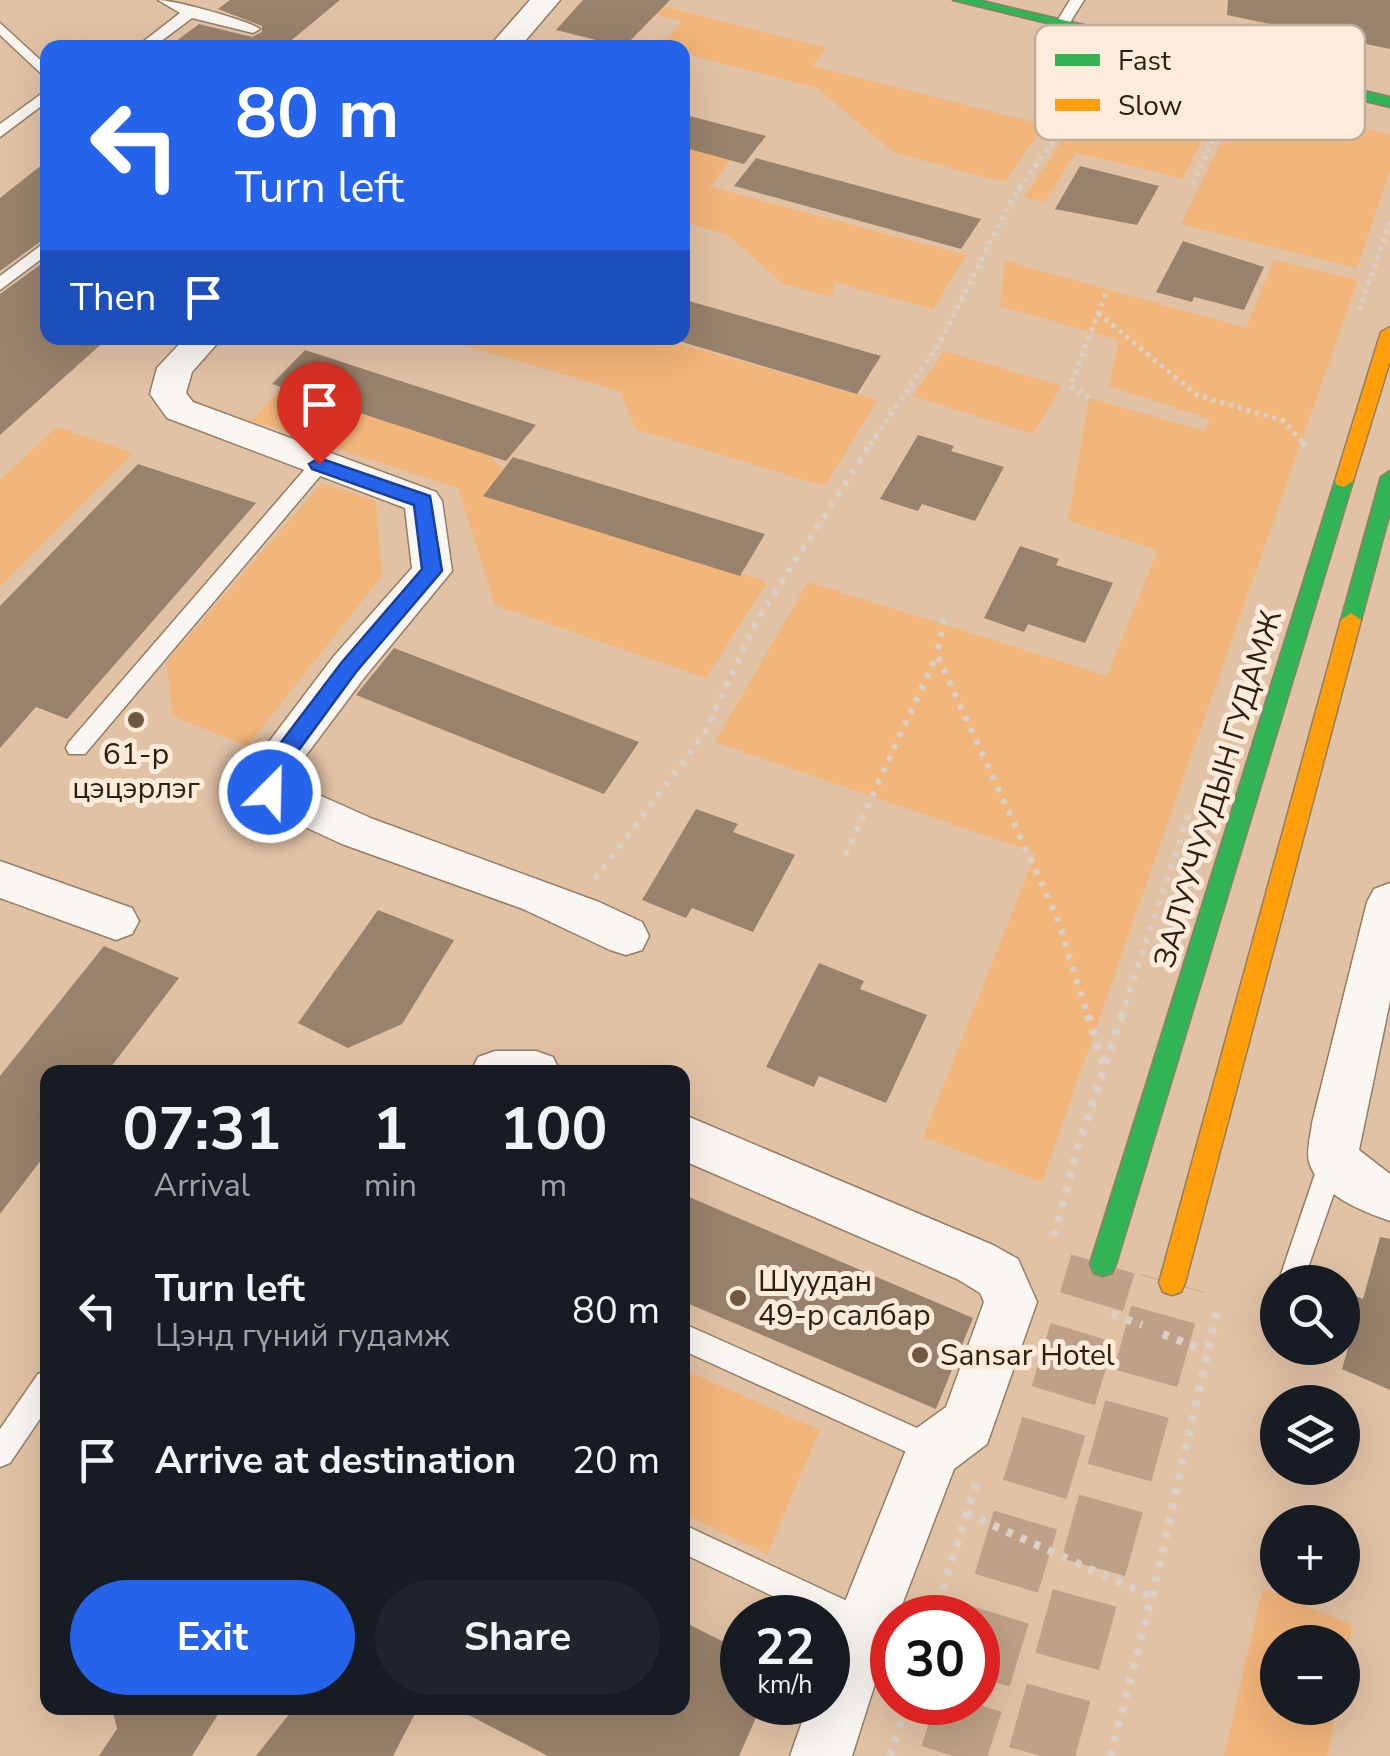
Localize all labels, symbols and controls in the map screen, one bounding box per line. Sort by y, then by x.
legend [1035,25,1365,140]
text: Fast [1118,42,1171,80]
text: 80 m [235,66,399,162]
icon: left [70,80,200,210]
text: Slow [1118,87,1182,125]
text: Turn left [235,157,404,218]
icon: arrive [176,270,231,325]
text: Then [70,272,156,323]
pin [277,362,362,465]
icon: arrive [292,377,347,432]
street label: ЗАЛУУЧУУДЫН ГУДАМЖ [1144,605,1292,973]
marker: 61-р цэцэрлэг [125,709,147,731]
place label: 61-р цэцэрлэг [72,734,200,809]
position arrow [218,740,322,844]
text: 07:31 [123,1088,281,1170]
text: 1 [372,1088,408,1170]
text: 100 [499,1088,607,1170]
text: Arrival [154,1164,250,1207]
text: min [364,1164,417,1207]
text: m [540,1164,567,1207]
place label: Шуудан 49-р салбар [758,1261,931,1336]
text: Turn left [155,1263,305,1314]
map controls [1260,1265,1360,1725]
button: search [1260,1265,1360,1365]
icon: left [70,1283,125,1338]
text: 80 m [572,1285,660,1336]
marker: Шуудан 49-р салбар [727,1287,749,1309]
text: Цэнд гүний гудамж [155,1314,450,1357]
place label: Sansar Hotel [940,1335,1115,1376]
marker: Sansar Hotel [909,1344,931,1366]
button: layers [1260,1385,1360,1485]
icon: arrive [70,1433,125,1488]
text: Arrive at destination [155,1435,516,1486]
text: 20 m [572,1435,660,1486]
button: + [1260,1505,1360,1605]
button: Exit [70,1580,355,1695]
button: Share [375,1580,660,1695]
speed limit sign: 30 [870,1595,1000,1725]
text: 22 [755,1613,815,1682]
button: − [1260,1625,1360,1725]
text: km/h [757,1668,813,1702]

